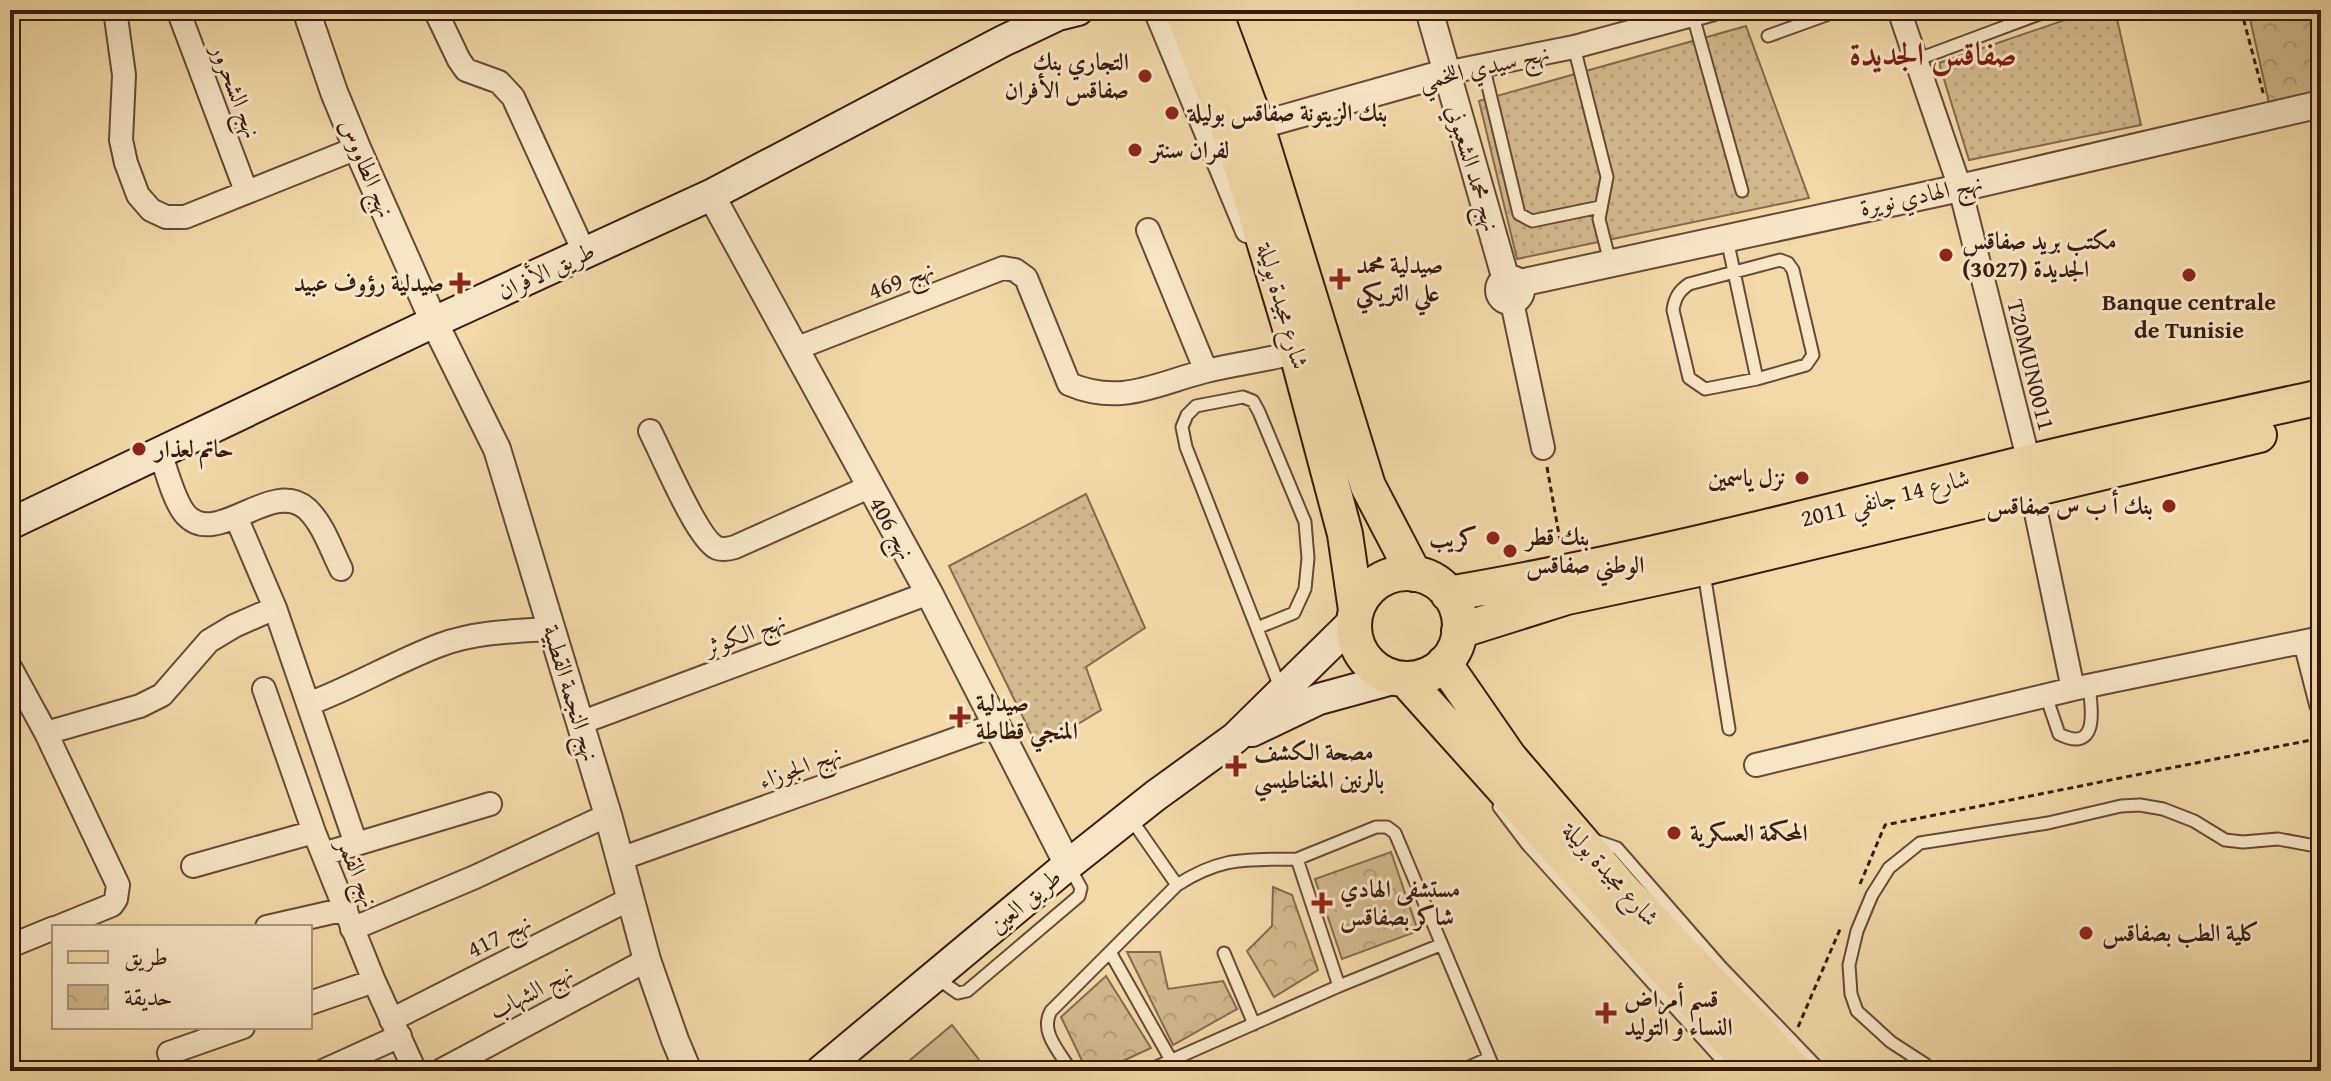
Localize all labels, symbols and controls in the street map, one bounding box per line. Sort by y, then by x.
district label: صفاقس الجديدة [1849,30,2017,77]
street label: نهج سيدي اللخمي [1415,34,1554,104]
street label: نهج الشحرور [198,37,270,144]
place label: التجاري بنك صفاقس الأفران [1005,44,1129,107]
marker: التجاري بنك صفاقس الأفران [1136,67,1154,85]
place label: بنك الزيتونة صفاقس بوليلة [1186,95,1387,130]
street label: نهج محمد الشعبوني [1434,100,1509,237]
marker: بنك الزيتونة صفاقس بوليلة [1163,104,1181,122]
street label: نهج الطاووس [327,113,404,224]
place label: لفران سنتر [1148,132,1229,167]
marker: لفران سنتر [1126,141,1144,159]
street label: نهج الهادي نويرة [1856,164,1986,229]
place label: مكتب بريد صفاقس الجديدة (3027) [1962,223,2117,286]
street label: طريق الأفران [491,233,600,308]
street label: شارع مجيدة بوليلة [1246,238,1318,374]
marker: مكتب بريد صفاقس الجديدة (3027) [1937,246,1955,264]
place label: صيدلية محمد علي التريكي [1356,247,1443,316]
street label: نهج 469 [863,251,940,312]
place label: صيدلية رؤوف عبيد [294,265,444,300]
marker: Banque centrale de Tunisie [2180,266,2198,284]
marker: صيدلية محمد علي التريكي [1331,270,1349,288]
marker: صيدلية رؤوف عبيد [451,274,469,292]
place label: Banque centrale de Tunisie [2102,284,2276,347]
street label: T20MUN0011 [1998,296,2065,434]
place label: حاتم لعذار [152,431,234,470]
marker: حاتم لعذار [130,440,148,458]
place label: نزل ياسمين [1708,460,1786,495]
street label: شارع 14 جانفي 2011 [1797,460,1975,541]
marker: نزل ياسمين [1793,469,1811,487]
place label: بنك أ ب س صفاقس [1986,488,2153,523]
street label: نهج 406 [857,490,924,568]
marker: بنك أ ب س صفاقس [2160,497,2178,515]
place label: بنك قطر الوطني صفاقس [1523,519,1644,587]
place label: كريب [1429,520,1477,555]
marker: كريب [1484,529,1502,547]
marker: بنك قطر الوطني صفاقس [1501,542,1519,560]
street label: نهج الكوثر [696,603,792,669]
street label: نهج النجمة القطبية [530,620,609,767]
place label: صيدلية المنجي قطاطة [976,685,1078,753]
marker: صيدلية المنجي قطاطة [951,708,969,726]
place label: مصحة الكشف بالرنين المغناطيسي [1254,734,1384,802]
street label: نهج الجوزاء [753,735,848,801]
marker: مصحة الكشف بالرنين المغناطيسي [1225,755,1247,777]
street label: شارع مجيدة بوليلة [1552,813,1668,936]
place label: المحكمة العسكرية [1690,815,1808,850]
marker: المحكمة العسكرية [1665,824,1683,842]
street label: نهج القمر [324,830,388,914]
street label: طريق العين [981,860,1069,942]
place label: مستشفى الهادي شاكر بصفاقس [1340,871,1460,934]
marker: مستشفى الهادي شاكر بصفاقس [1311,892,1333,914]
street label: نهج 417 [461,905,539,970]
place label: كلية الطب بصفاقس [2102,915,2259,950]
marker: كلية الطب بصفاقس [2077,924,2095,942]
legend [52,925,312,1029]
text: طريق [124,939,168,974]
street label: نهج الشهاب [483,955,581,1032]
text: حديقة [124,979,173,1014]
place label: قسم أمراض النساء و التوليد [1624,981,1733,1044]
marker: قسم أمراض النساء و التوليد [1595,1002,1617,1024]

